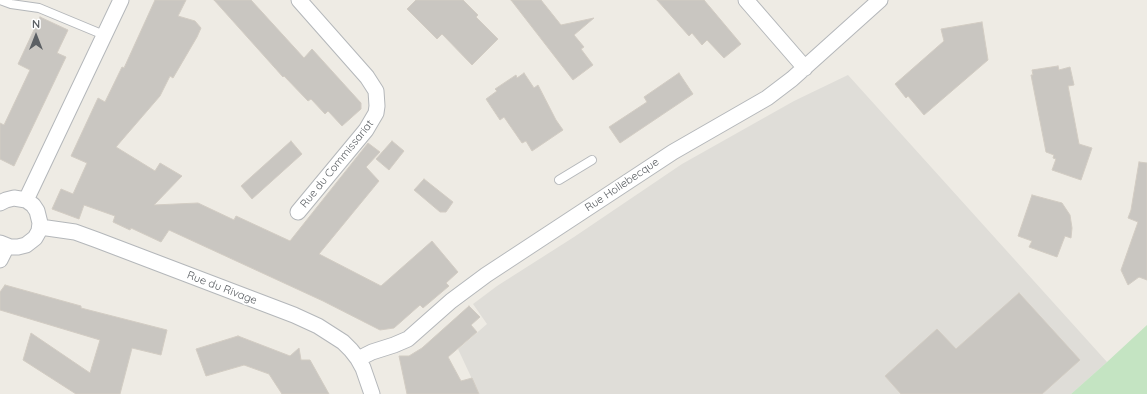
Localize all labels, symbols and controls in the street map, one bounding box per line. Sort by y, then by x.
north arrow [16,16,56,56]
text: N [32,17,40,31]
street label: Rue du Commissariat [298,117,376,211]
street label: Rue Hollebecque [583,155,661,215]
street label: Rue du Rivage [185,269,259,307]

